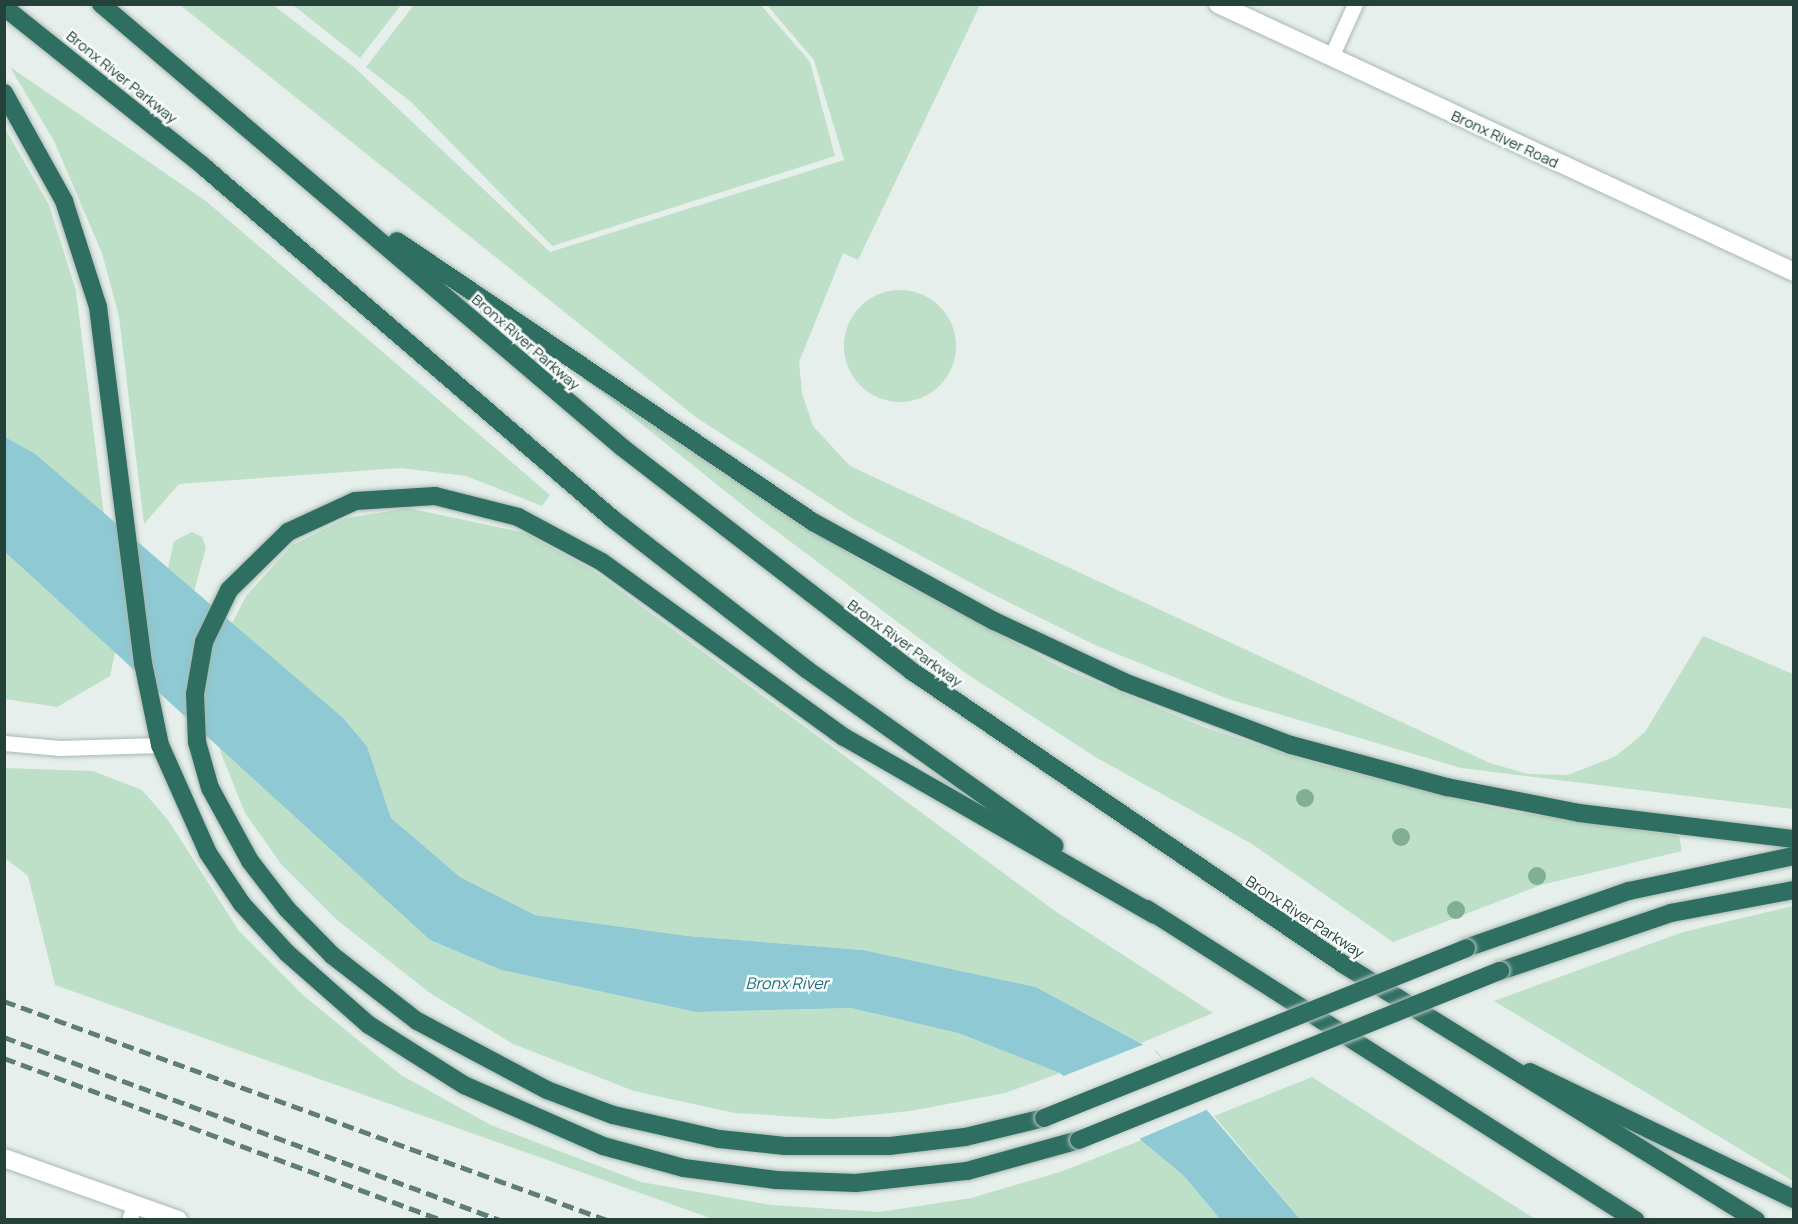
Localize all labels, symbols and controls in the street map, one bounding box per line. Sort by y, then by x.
street label: Bronx River Parkway [63,27,181,127]
street label: Bronx River Road [1449,106,1561,172]
street label: Bronx River Parkway [468,290,584,394]
street label: Bronx River Parkway [844,595,966,691]
street label: Bronx River Parkway [1243,872,1367,962]
water label: Bronx River [746,973,828,993]

